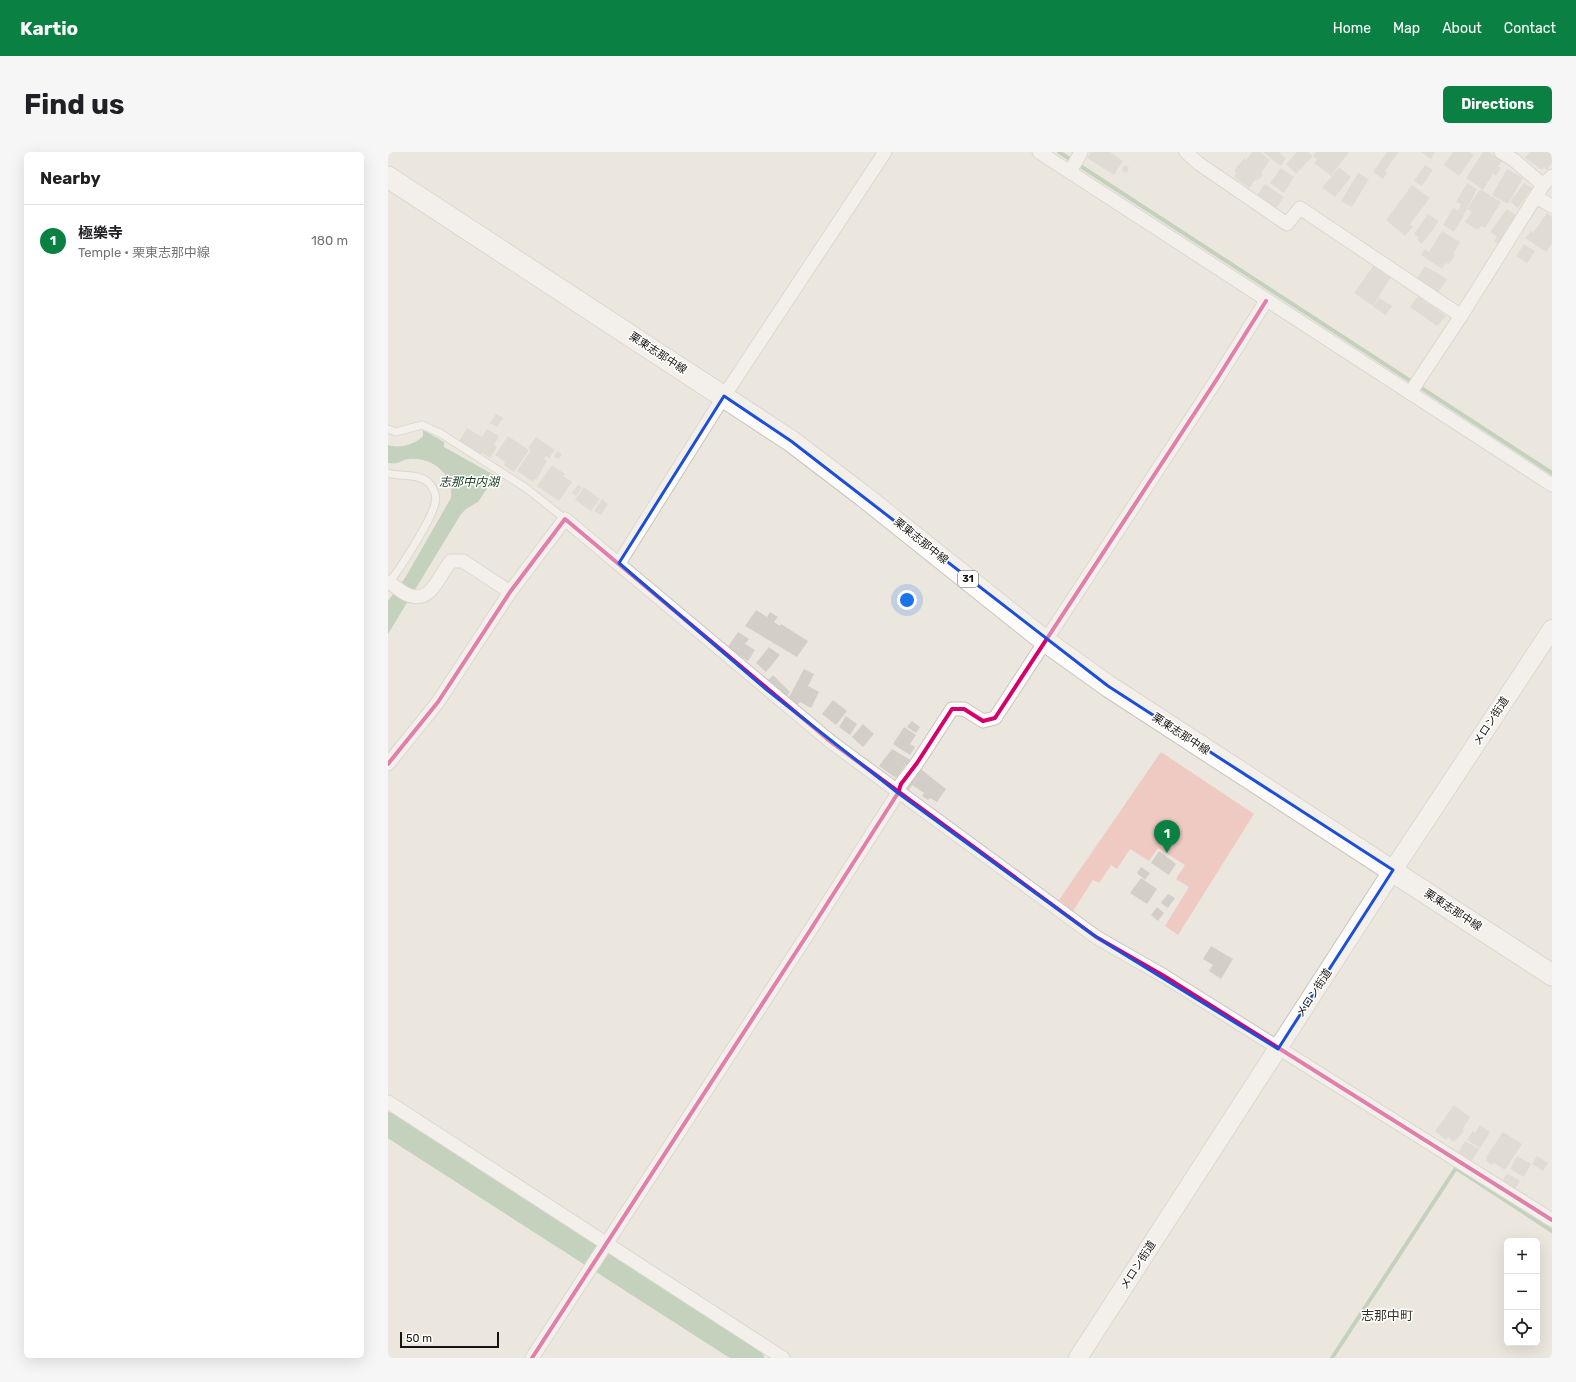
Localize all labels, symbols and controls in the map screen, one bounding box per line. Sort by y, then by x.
text: Kartio [20,17,78,40]
text: Home [1333,20,1371,37]
text: Map [1393,20,1420,37]
text: About [1442,20,1482,37]
text: Contact [1504,20,1556,37]
button: Directions [1443,86,1552,123]
text: Find us [24,88,124,121]
text: Nearby [40,168,101,188]
text: 極樂寺 [78,224,123,242]
text: 1 [50,233,56,248]
text: 180 m [311,233,348,248]
text: Temple · 栗東志那中線 [78,245,210,260]
street label: 栗東志那中線 [627,330,689,376]
water label: 志那中内湖 [439,475,501,489]
street label: 栗東志那中線 [891,515,951,567]
road number: 31 [958,571,978,587]
your location [897,590,917,610]
street label: メロン街道 [1471,694,1511,748]
street label: 栗東志那中線 [1150,711,1212,757]
pin: 1 [1154,820,1180,853]
street label: 栗東志那中線 [1422,887,1484,933]
street label: メロン街道 [1294,966,1334,1020]
street label: メロン街道 [1118,1238,1158,1292]
map controls [1504,1238,1540,1346]
button: + [1504,1238,1540,1274]
button: − [1504,1274,1540,1310]
district label: 志那中町 [1361,1308,1413,1323]
button: locate [1504,1310,1540,1346]
scale bar [400,1330,499,1349]
text: 50 m [406,1332,432,1345]

